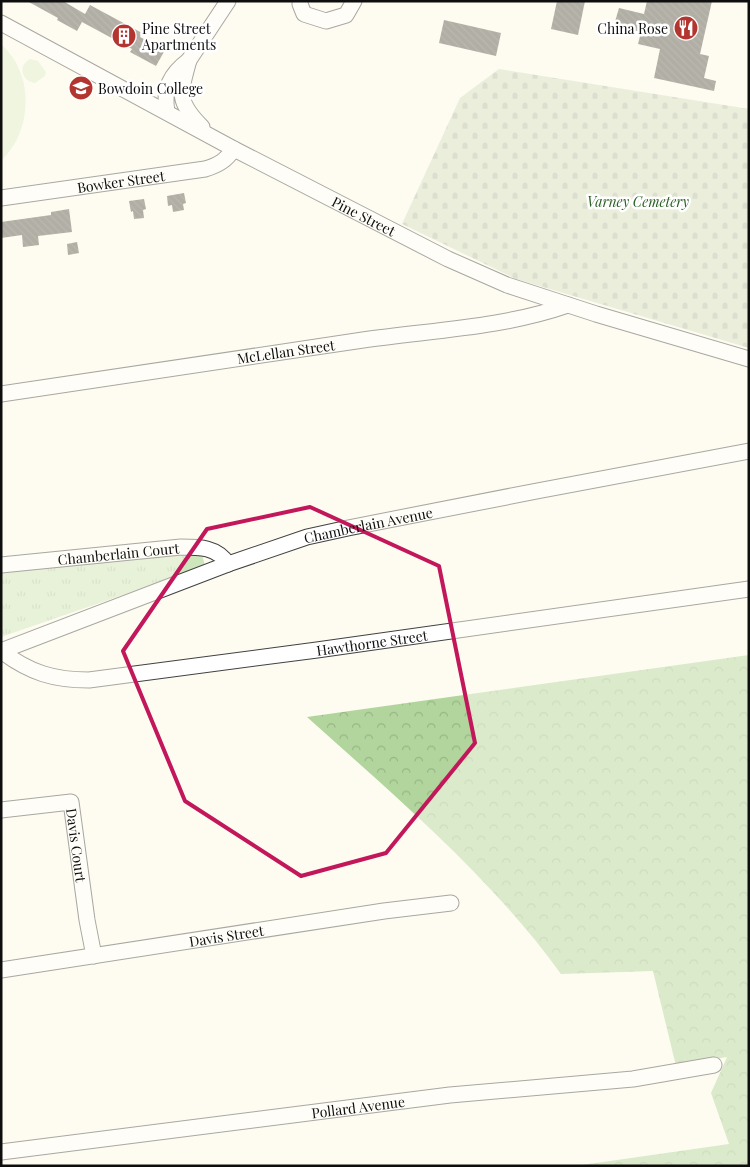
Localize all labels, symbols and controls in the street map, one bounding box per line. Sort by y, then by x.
restaurant icon: China Rose [673,15,699,41]
place label: Pine Street Apartments [141,19,216,54]
place label: China Rose [597,19,668,38]
building icon: Pine Street Apartments [111,23,137,49]
school or university icon: Bowdoin College [68,75,94,101]
place label: Bowdoin College [98,79,203,98]
street label: Bowker Street [76,165,167,197]
street label: Pine Street [329,192,400,240]
park label: Varney Cemetery [587,192,689,211]
street label: McLellan Street [236,334,337,368]
street label: Chamberlain Avenue [302,502,434,547]
street label: Chamberlain Court [57,538,181,569]
street label: Hawthorne Street [315,625,430,659]
street label: Davis Court [62,807,91,884]
street label: Davis Street [188,920,266,950]
street label: Pollard Avenue [310,1091,406,1122]

